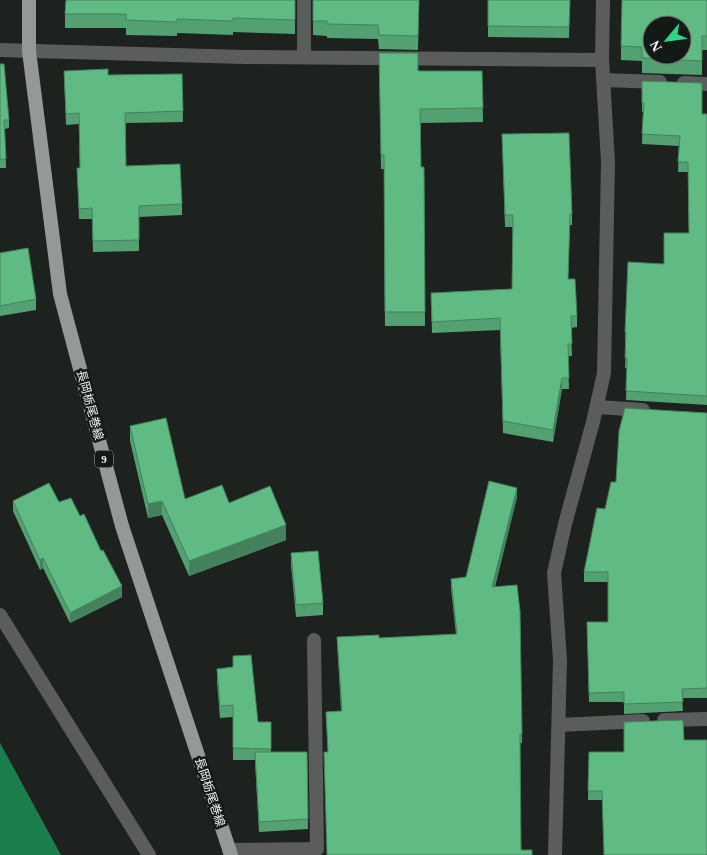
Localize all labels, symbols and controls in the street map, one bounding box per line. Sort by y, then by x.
north arrow [642,15,692,65]
text: N [647,38,665,54]
street label: 長岡栃尾巻線 [74,368,106,442]
road number: 9 [95,450,113,468]
street label: 長岡栃尾巻線 [192,756,228,828]

